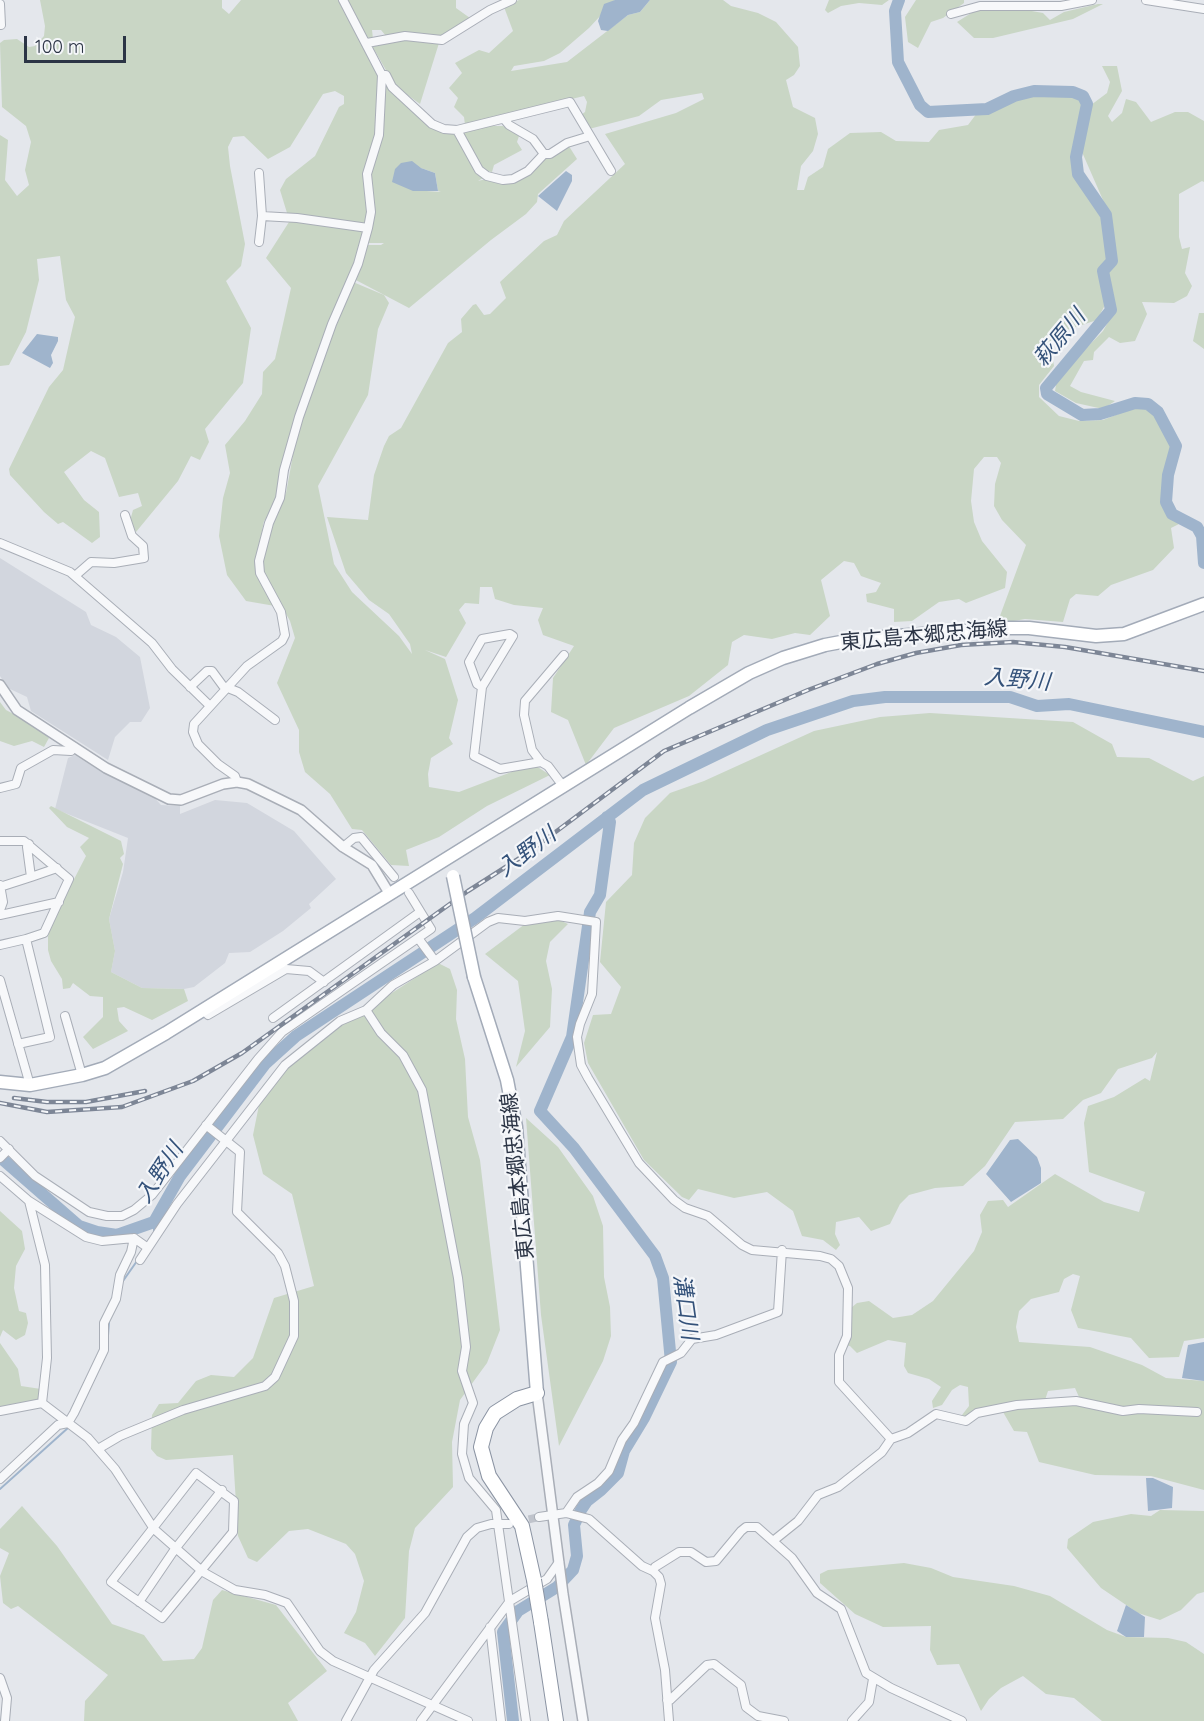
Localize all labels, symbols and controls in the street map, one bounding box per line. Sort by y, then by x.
scale bar [27,24,129,62]
text: 100 m [35,35,84,58]
water label: 萩原川 [1029,304,1091,372]
street label: 東広島本郷忠海線 [839,616,1009,656]
water label: 入野川 [983,664,1051,696]
water label: 入野川 [493,822,561,882]
street label: 東広島本郷忠海線 [497,1091,539,1261]
water label: 入野川 [131,1138,189,1208]
water label: 溝口川 [667,1272,703,1342]

